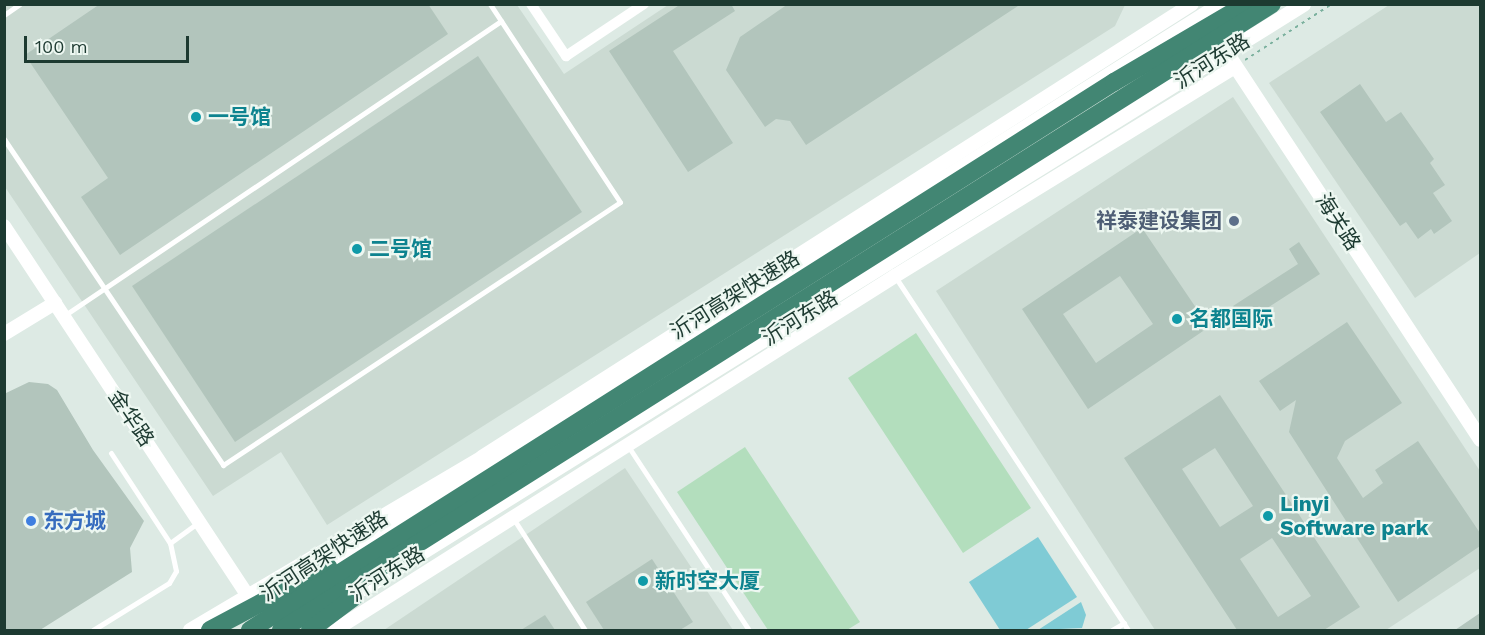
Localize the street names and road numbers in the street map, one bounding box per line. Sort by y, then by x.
street label: 沂河东路 [1170,28,1254,94]
street label: 海关路 [1310,189,1366,255]
street label: 沂河高架快速路 [666,245,804,345]
street label: 沂河东路 [758,285,842,351]
street label: 金华路 [103,385,159,451]
street label: 沂河高架快速路 [255,505,393,607]
street label: 沂河东路 [345,541,429,607]

